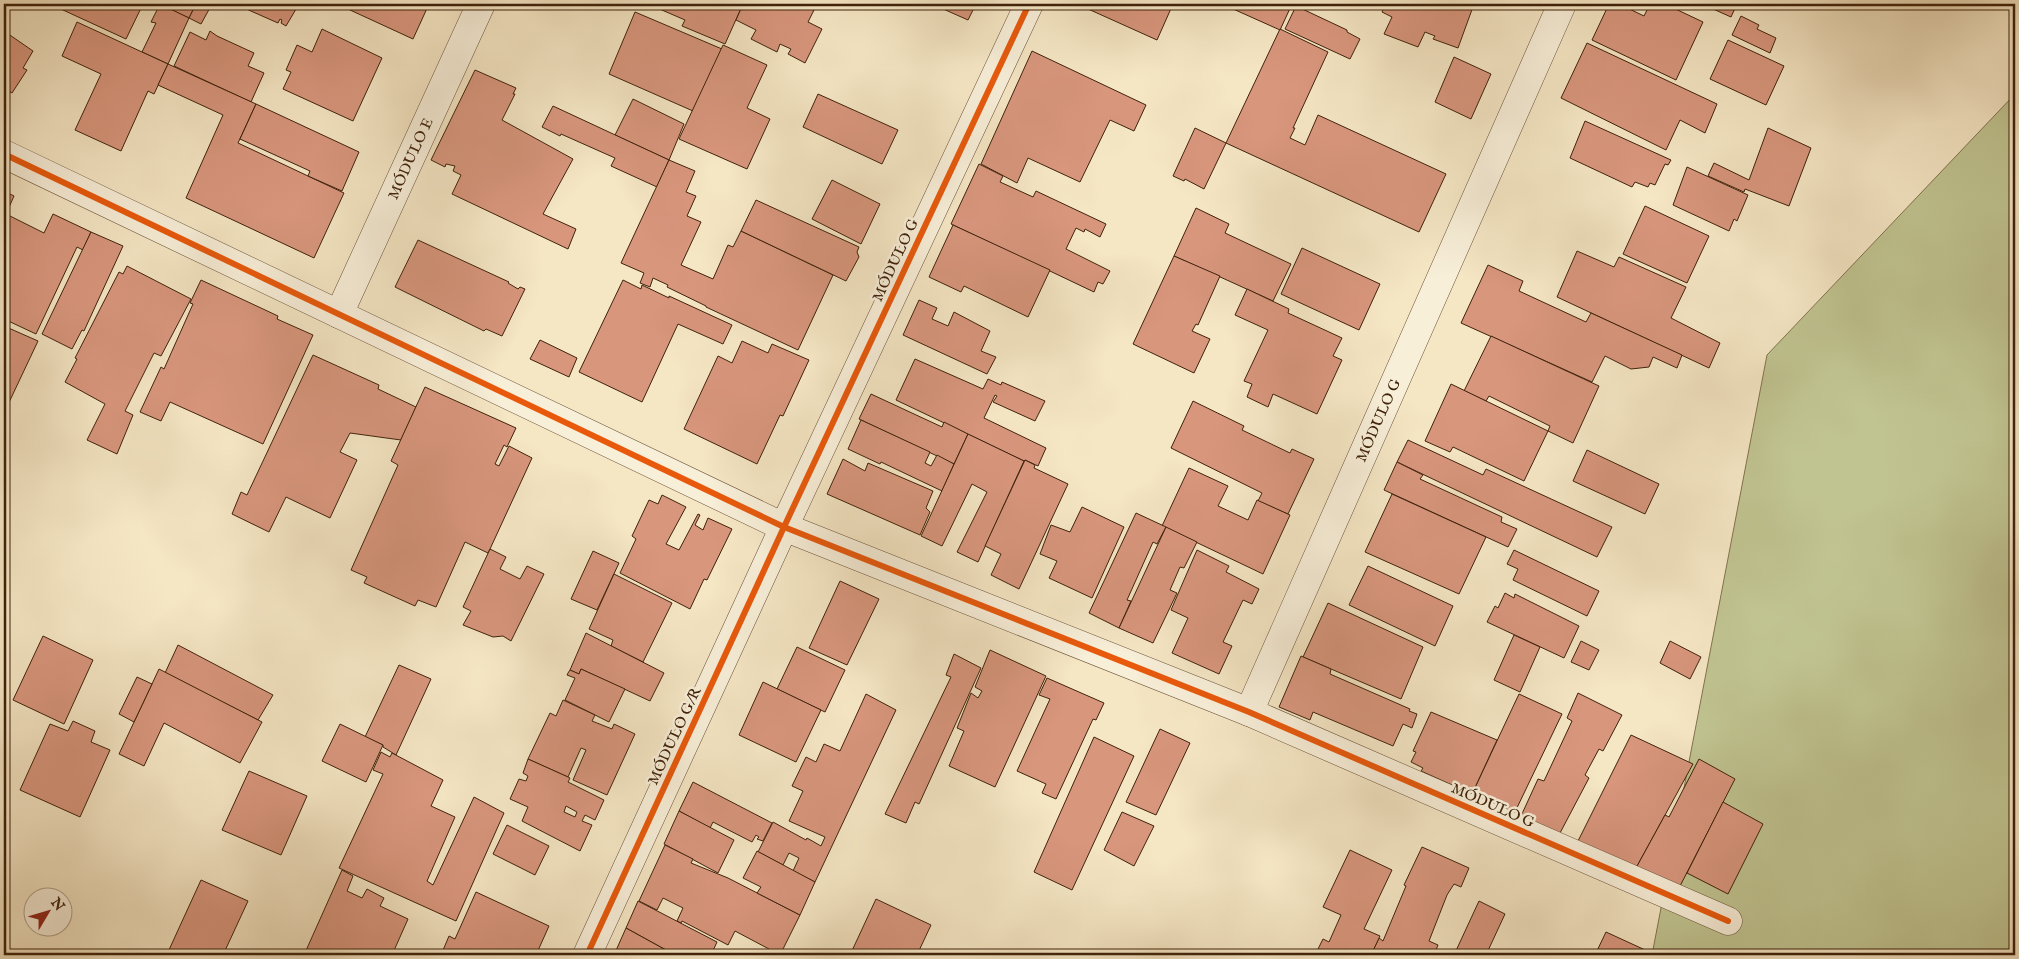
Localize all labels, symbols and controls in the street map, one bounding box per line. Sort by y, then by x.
street label: MÓDULO E [384,115,438,203]
street label: MÓDULO G [868,216,923,305]
street label: MÓDULO G [1352,376,1405,465]
street label: MÓDULO G/R [644,684,706,788]
street label: MÓDULO G [1448,779,1537,832]
north arrow [22,886,72,936]
text: N [46,894,68,915]

